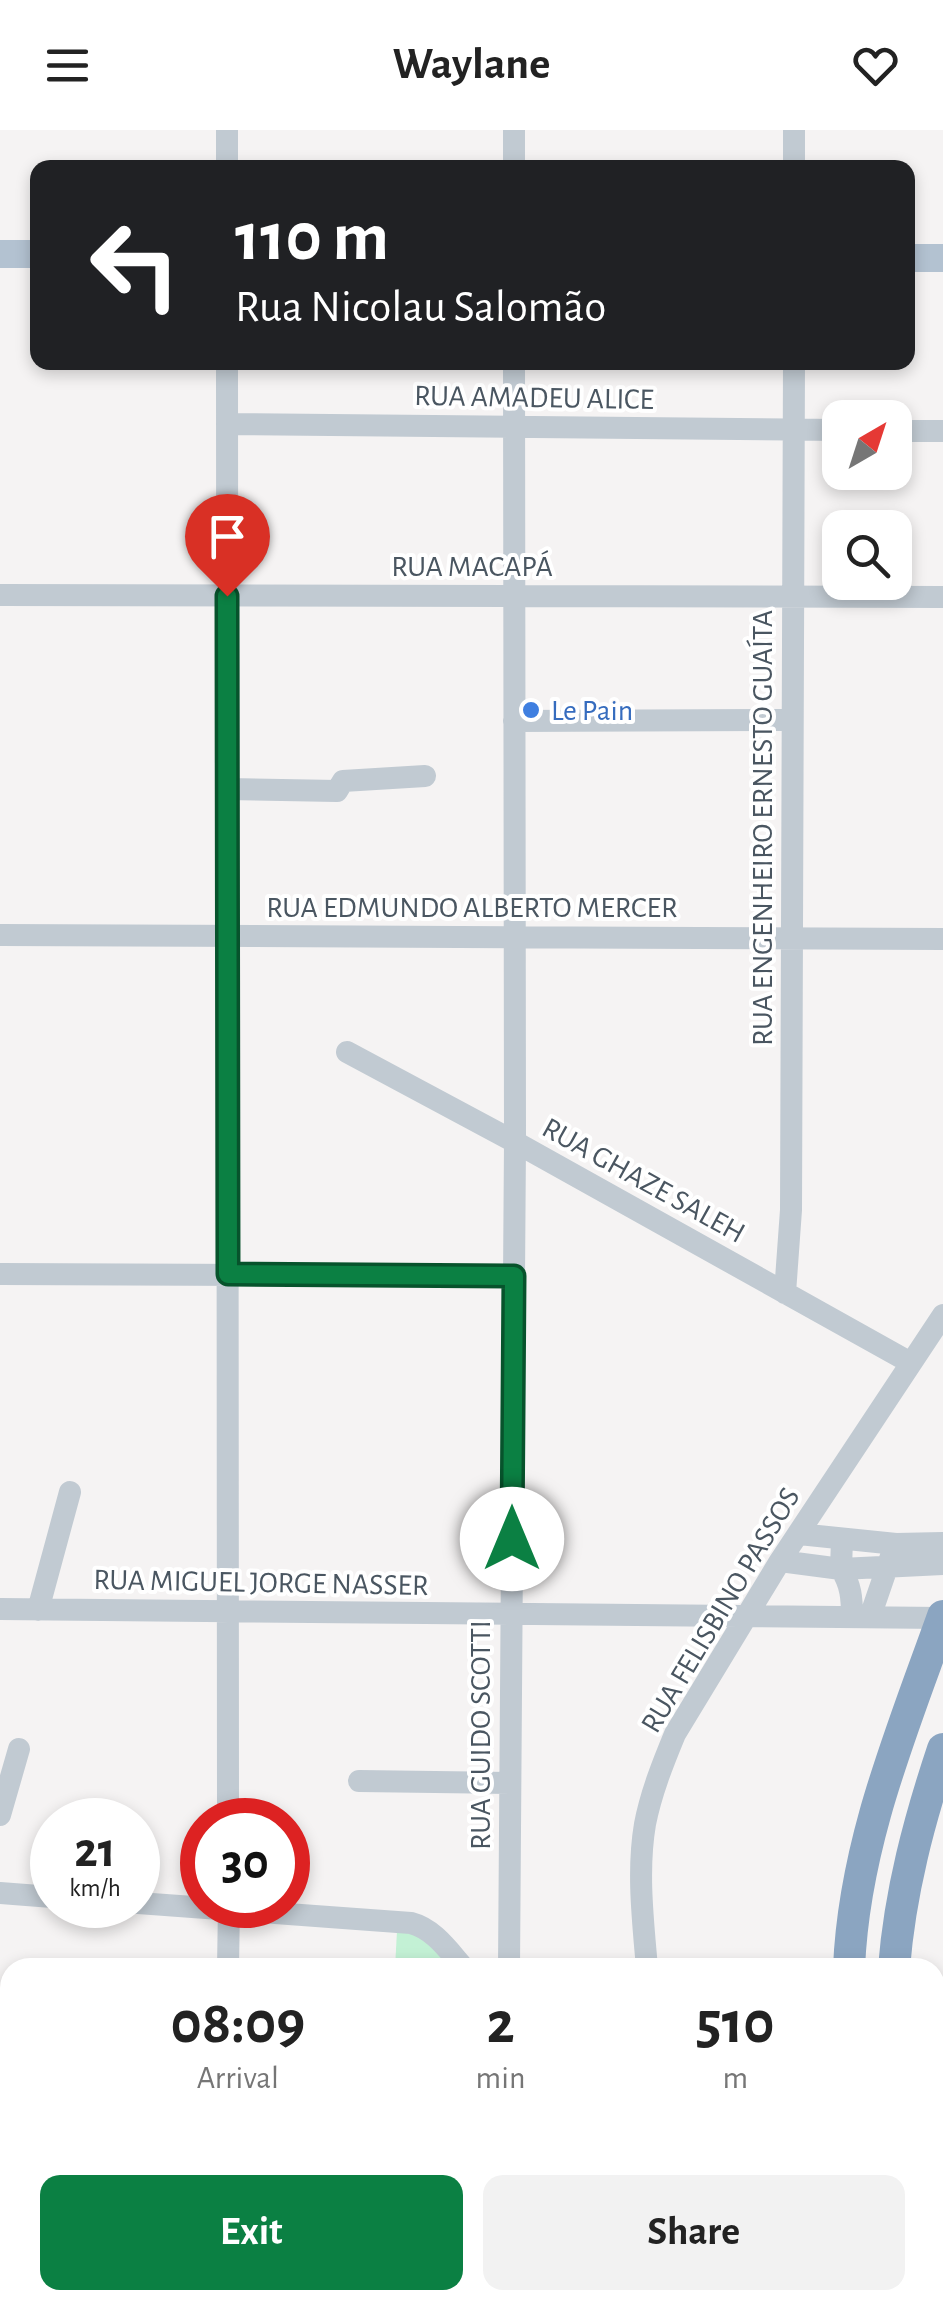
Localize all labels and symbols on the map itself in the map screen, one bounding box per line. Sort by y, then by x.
street label: RUA AMADEU ALICE [414,381,654,415]
north arrow [822,400,912,490]
pin [185,494,270,597]
street label: RUA MACAPÁ [391,550,553,582]
street label: RUA ENGENHEIRO ERNESTO GUAÍTA [746,610,778,1046]
place label: Le Pain [551,696,633,726]
marker: Le Pain [520,699,542,721]
street label: RUA EDMUNDO ALBERTO MERCER [266,893,678,923]
street label: RUA GHAZE SALEH [537,1113,750,1249]
street label: RUA FELISBINO PASSOS [636,1483,806,1738]
position arrow [460,1487,564,1591]
street label: RUA MIGUEL JORGE NASSER [93,1565,429,1601]
street label: RUA GUIDO SCOTTI [466,1620,496,1850]
speed limit sign: 30 [180,1798,310,1928]

